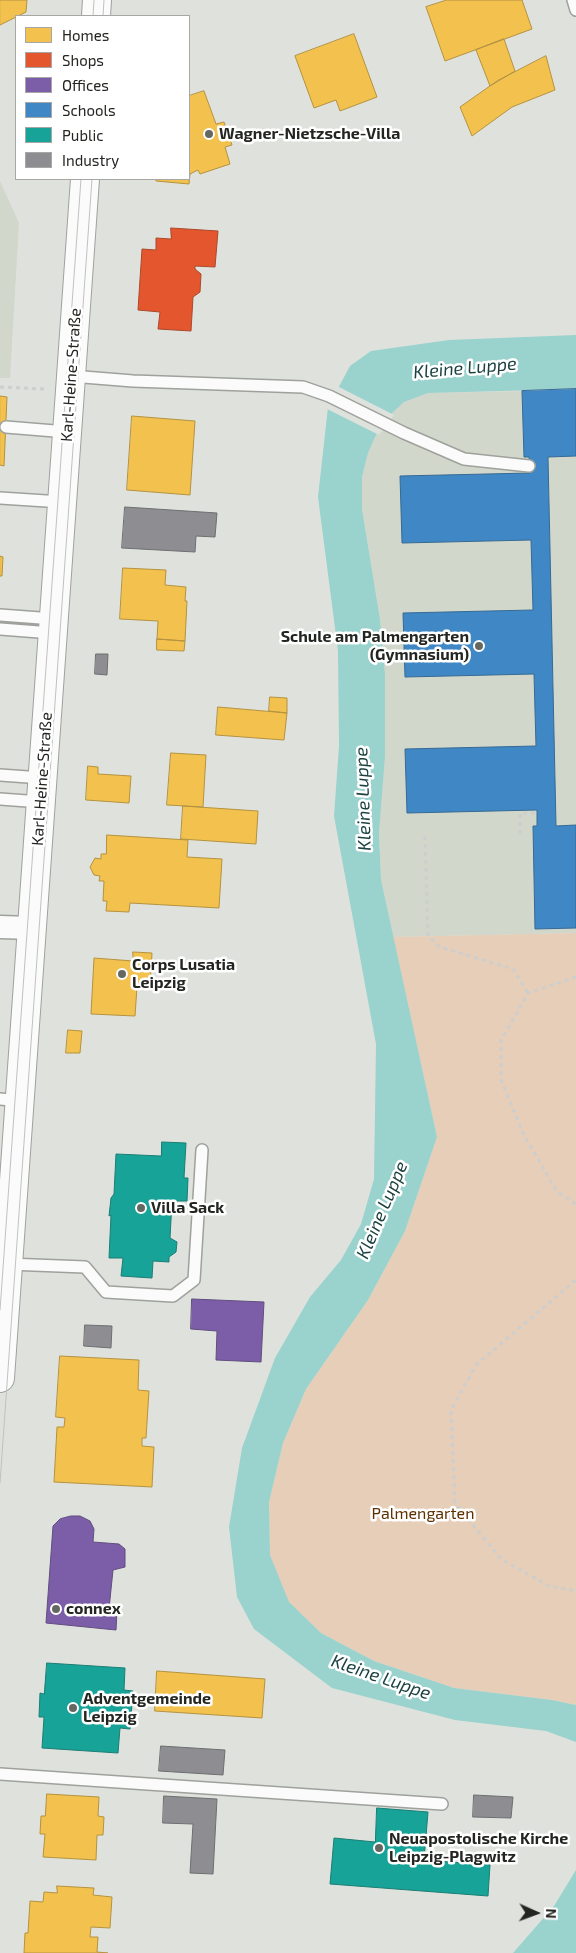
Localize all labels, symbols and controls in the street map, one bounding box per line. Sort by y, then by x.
legend [15,15,190,180]
text: Homes [62,26,109,44]
text: Shops [62,51,104,69]
text: Offices [62,76,109,94]
text: Schools [62,101,116,119]
place label: Wagner-Nietzsche-Villa [219,124,400,144]
text: Public [62,126,103,144]
marker: Wagner-Nietzsche-Villa [203,128,215,140]
text: Industry [62,151,119,169]
street label: Karl-Heine-Straße [57,308,85,442]
water label: Kleine Luppe [412,353,518,383]
place label: Schule am Palmengarten (Gymnasium) [281,627,469,665]
marker: Schule am Palmengarten (Gymnasium) [473,640,485,652]
street label: Karl-Heine-Straße [28,712,56,846]
water label: Kleine Luppe [350,747,376,851]
place label: Corps Lusatia Leipzig [132,955,235,993]
marker: Corps Lusatia Leipzig [116,968,128,980]
water label: Kleine Luppe [352,1158,412,1262]
place label: Villa Sack [151,1198,224,1218]
marker: Villa Sack [135,1202,147,1214]
park label: Palmengarten [372,1504,474,1524]
place label: connex [66,1599,121,1619]
marker: connex [50,1603,62,1615]
water label: Kleine Luppe [328,1650,434,1704]
place label: Adventgemeinde Leipzig [83,1689,211,1727]
marker: Adventgemeinde Leipzig [67,1702,79,1714]
place label: Neuapostolische Kirche Leipzig-Plagwitz [389,1829,568,1867]
marker: Neuapostolische Kirche Leipzig-Plagwitz [373,1842,385,1854]
north arrow [511,1888,561,1938]
text: N [543,1908,560,1919]

